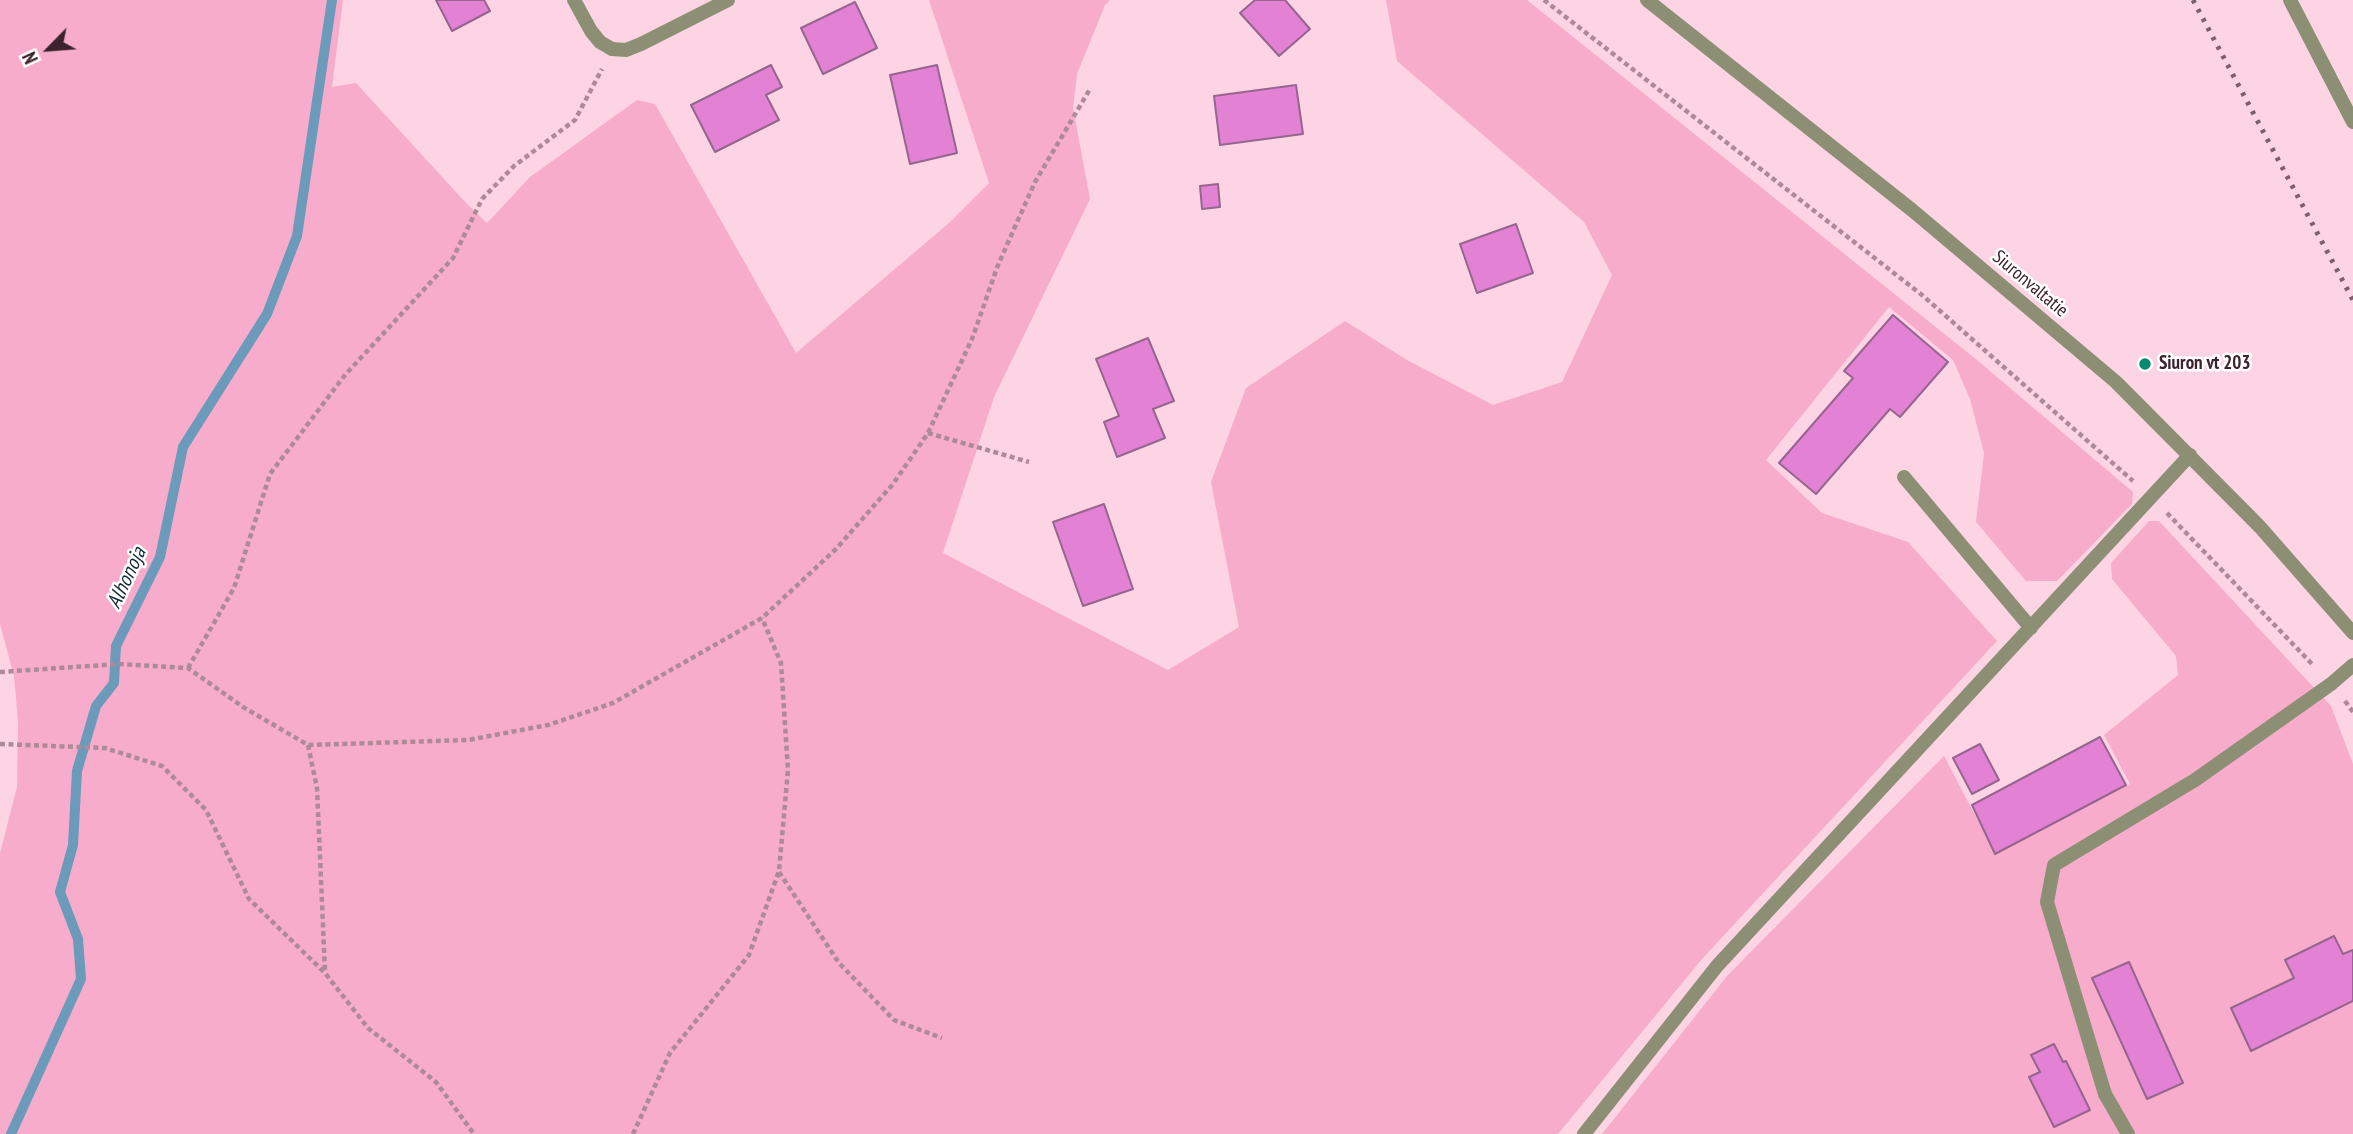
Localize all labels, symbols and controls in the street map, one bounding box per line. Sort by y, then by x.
north arrow [14,14,84,84]
text: N [17,48,43,68]
street label: Siuronvaltatie [1988,246,2072,322]
place label: Siuron vt 203 [2159,353,2251,375]
marker: Siuron vt 203 [2137,356,2153,372]
water label: Alhonoja [102,544,152,612]

